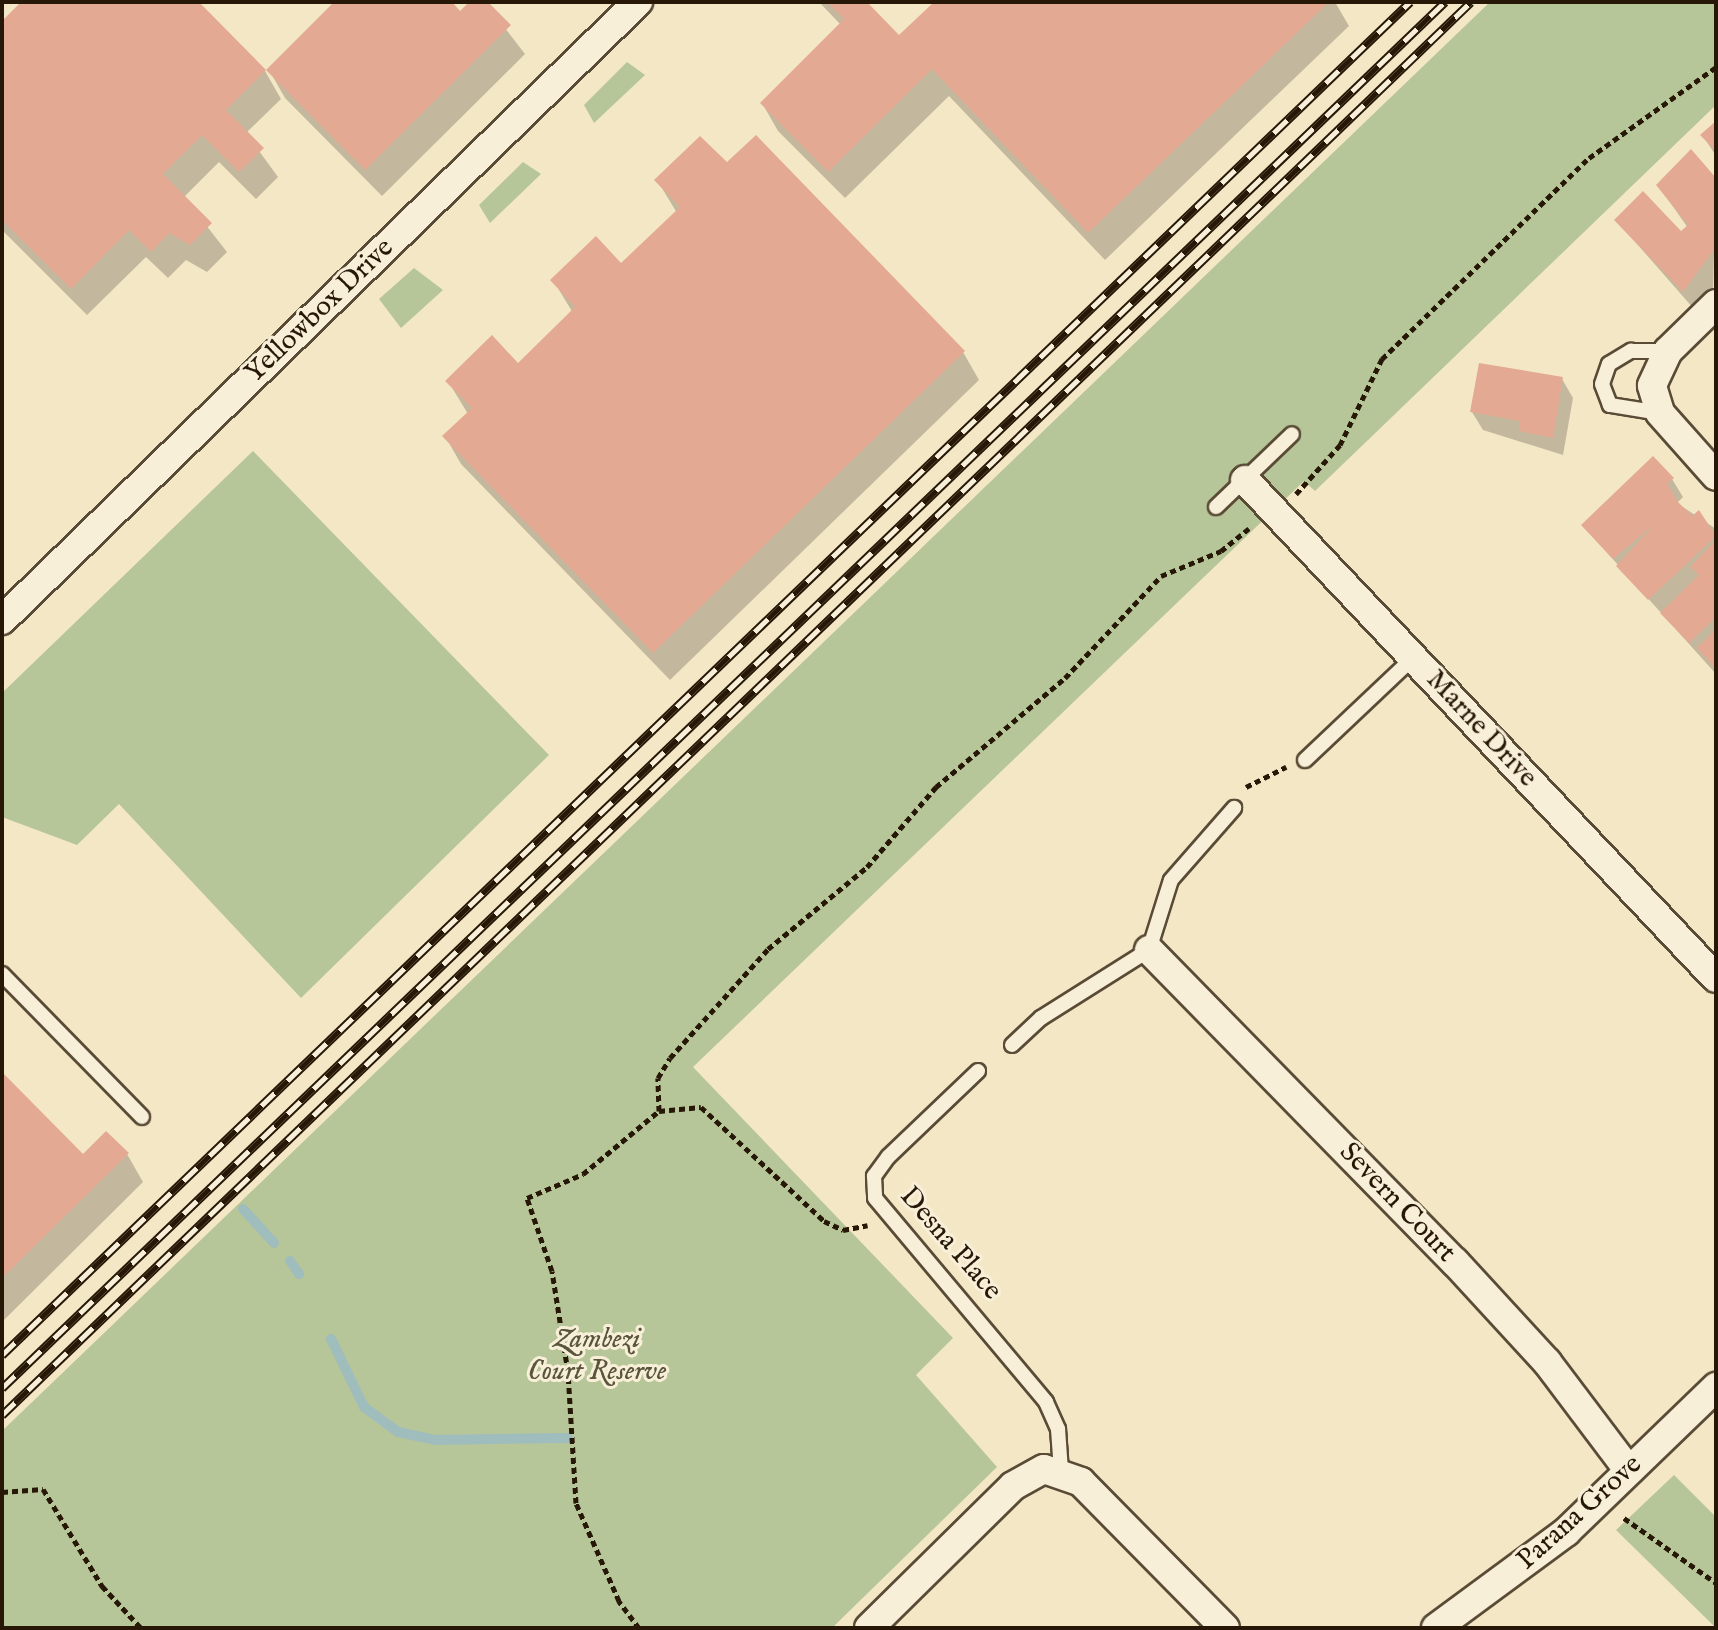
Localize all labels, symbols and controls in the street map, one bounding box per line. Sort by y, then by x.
street label: Yellowbox Drive [239,232,401,390]
street label: Marne Drive [1418,663,1544,795]
street label: Severn Court [1332,1136,1462,1270]
street label: Desna Place [892,1180,1008,1308]
park label: Zambezi Court Reserve [528,1323,666,1389]
street label: Parana Grove [1511,1448,1649,1578]

